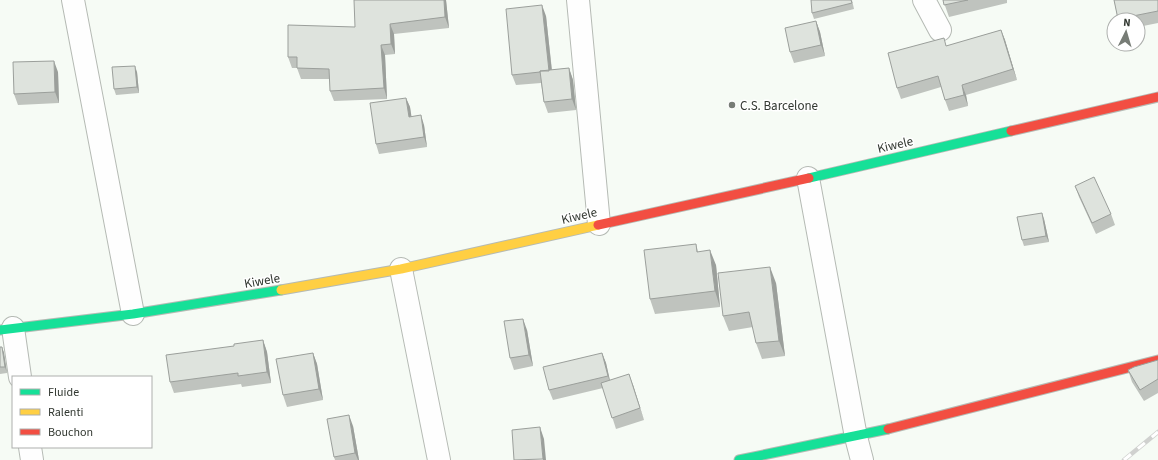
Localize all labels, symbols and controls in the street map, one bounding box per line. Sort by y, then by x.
north arrow [1106,12,1146,52]
text: N [1123,15,1131,30]
place label: C.S. Barcelone [740,97,818,115]
marker: C.S. Barcelone [727,100,737,110]
street label: Kiwele [876,132,915,158]
street label: Kiwele [560,203,599,229]
street label: Kiwele [243,269,282,293]
legend [12,376,152,448]
text: Fluide [48,384,79,401]
text: Ralenti [48,404,83,421]
text: Bouchon [48,424,93,441]

